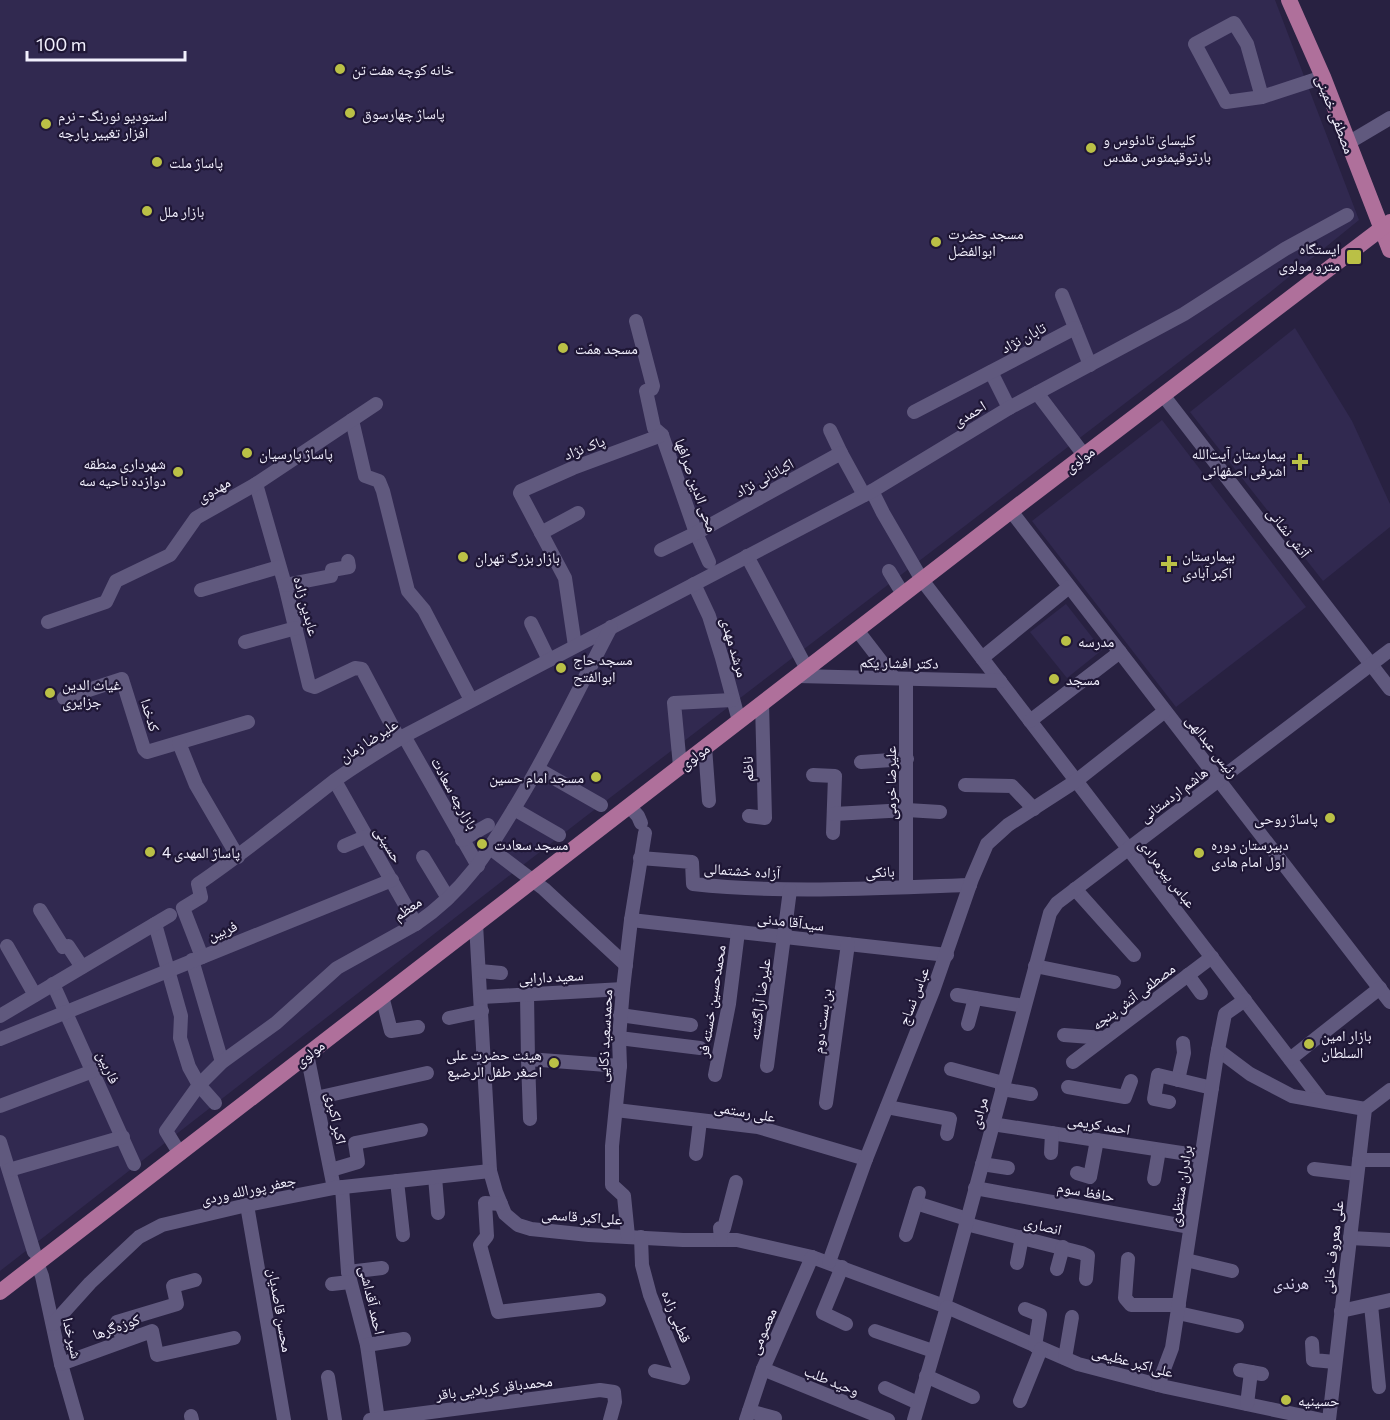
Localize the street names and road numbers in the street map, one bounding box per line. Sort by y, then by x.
street label: مصطفی خمینی [1311,72,1359,157]
street label: تابان نژاد [997,317,1050,358]
street label: احمدی [949,396,990,432]
street label: پاک نژاد [561,431,608,464]
street label: محی الدین صرافها [670,436,722,535]
street label: مولوی [1060,442,1099,478]
street label: اکباتانی نژاد [732,454,797,502]
street label: مهدوی [193,472,234,508]
street label: آتش نشانی [1262,503,1315,563]
street label: عابدین زاده [288,574,324,639]
street label: مرشد مهدی [716,615,752,680]
street label: دکتر افشار یکم [859,652,939,674]
street label: کدخدا [137,696,165,734]
street label: رئیس عبدالهی [1181,711,1243,783]
street label: علیرضا زمان [335,714,402,767]
street label: مولوی [675,739,714,775]
street label: علیرضا خرمی [881,746,901,820]
street label: بازارچه سعادت [427,754,482,833]
street label: ناظم [738,756,758,782]
street label: هاشم اردستانی [1135,762,1212,827]
street label: حسینی [369,822,407,867]
street label: عباس پیرمرادی [1134,835,1201,913]
street label: آزاده خشتمالی [703,858,782,884]
street label: بانکی [865,861,895,883]
street label: معظم [389,892,426,926]
street label: سیدآقا مدنی [756,908,826,936]
street label: فربین [204,916,240,946]
street label: محمدحسین خسته فر [693,943,731,1060]
street label: علیرضا آراگشته [744,957,775,1041]
street label: مصطفی آتش پنجه [1088,959,1180,1035]
street label: عباس نساج [894,964,934,1029]
street label: سعید دارابی [518,965,584,989]
street label: بن بست دوم [808,987,836,1055]
street label: محمدسعید ذکایی [593,989,617,1083]
street label: مولوی [290,1036,329,1072]
street label: فاربین [92,1048,124,1087]
street label: اکبر اکبری [321,1090,351,1146]
street label: مرادی [965,1095,993,1131]
street label: علی رستمی [713,1097,777,1127]
street label: احمد کریمی [1066,1110,1132,1140]
street label: برادران منتظری [1165,1144,1197,1228]
street label: جعفر پورالله وردی [199,1170,298,1210]
street label: حافظ سوم [1055,1177,1117,1207]
street label: علی معروف خانی [1317,1199,1349,1295]
street label: علی‌اکبر قاسمی [541,1204,624,1230]
street label: انصاری [1022,1212,1064,1240]
street label: احمد آقداشی [354,1264,390,1337]
street label: محسن قاصدیان [263,1267,297,1354]
street label: قطبی زاده [657,1287,696,1346]
street label: معصومی [744,1305,782,1358]
street label: کوزه‌گرها [90,1309,142,1344]
street label: شیرخدا [59,1316,86,1361]
street label: علی‌اکبر عظیمی [1090,1341,1176,1383]
street label: وحید طلب [801,1361,862,1400]
street label: محمدباقر کربلایی باقر [434,1371,554,1405]

